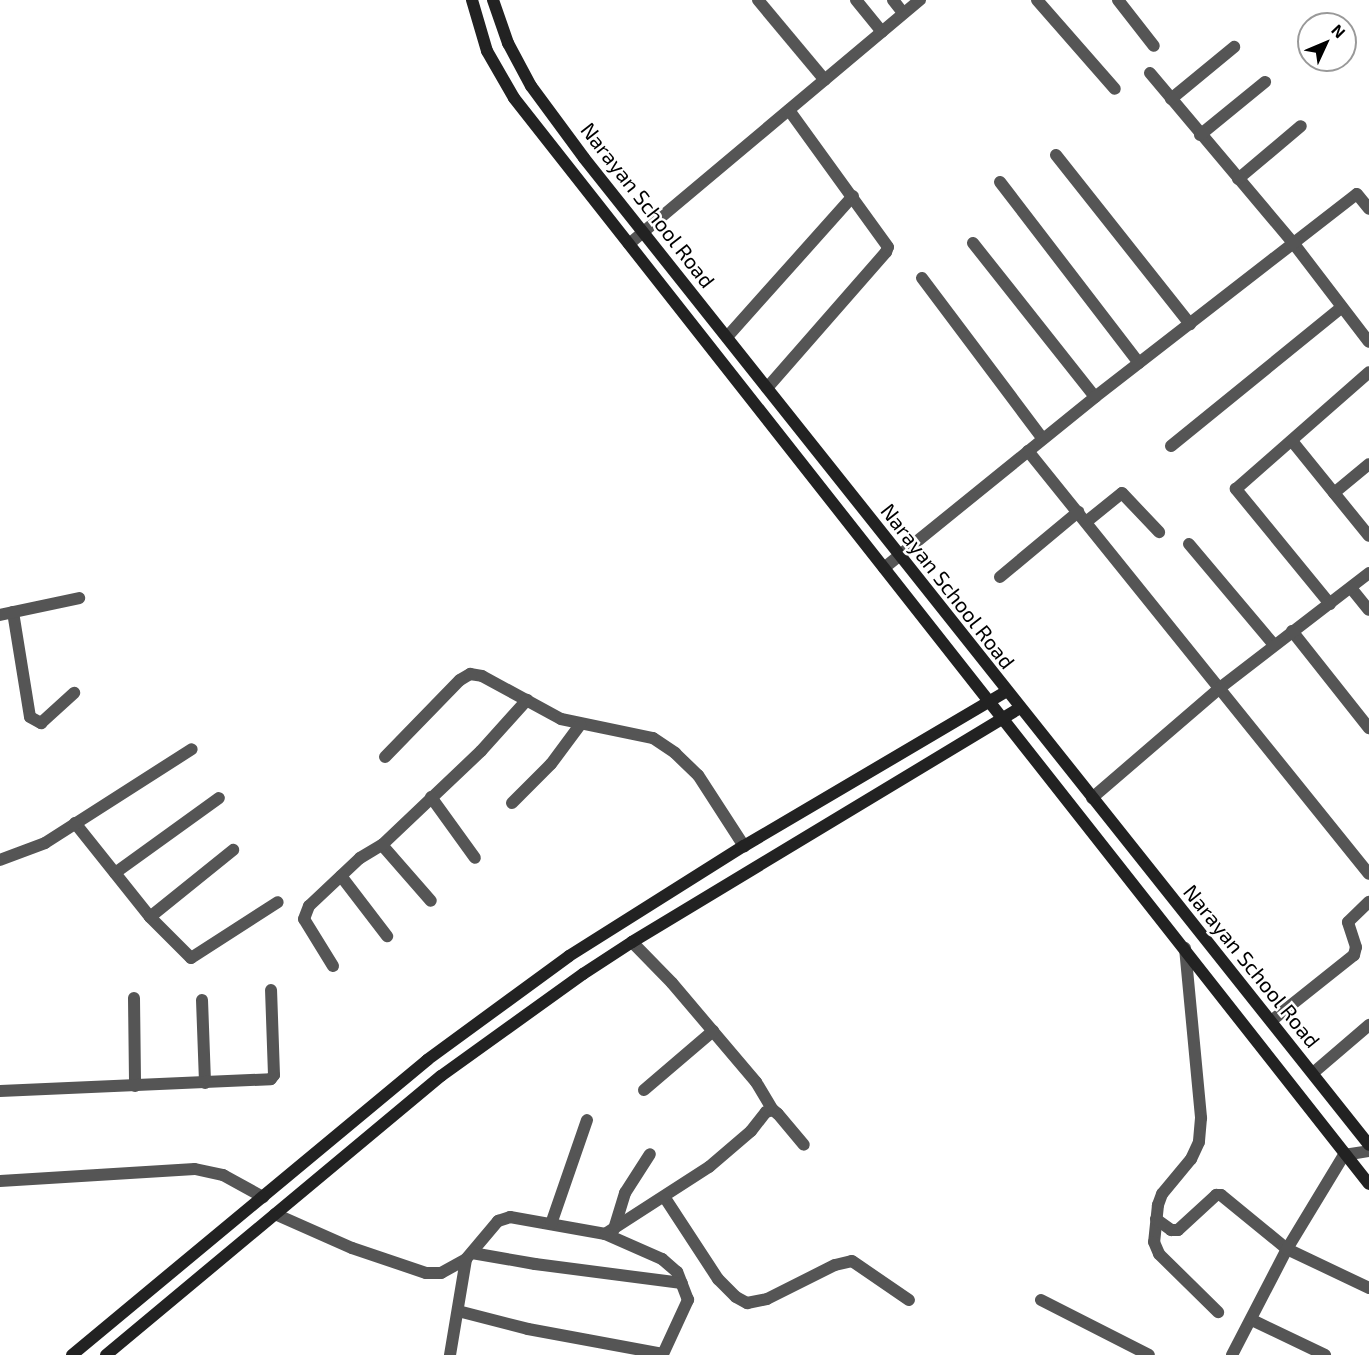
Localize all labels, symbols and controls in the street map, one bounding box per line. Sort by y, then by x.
north arrow [1297,12,1357,72]
text: N [1328,20,1350,41]
street label: Narayan School Road [576,117,720,293]
street label: Narayan School Road [876,498,1020,674]
street label: Narayan School Road [1178,879,1326,1053]

